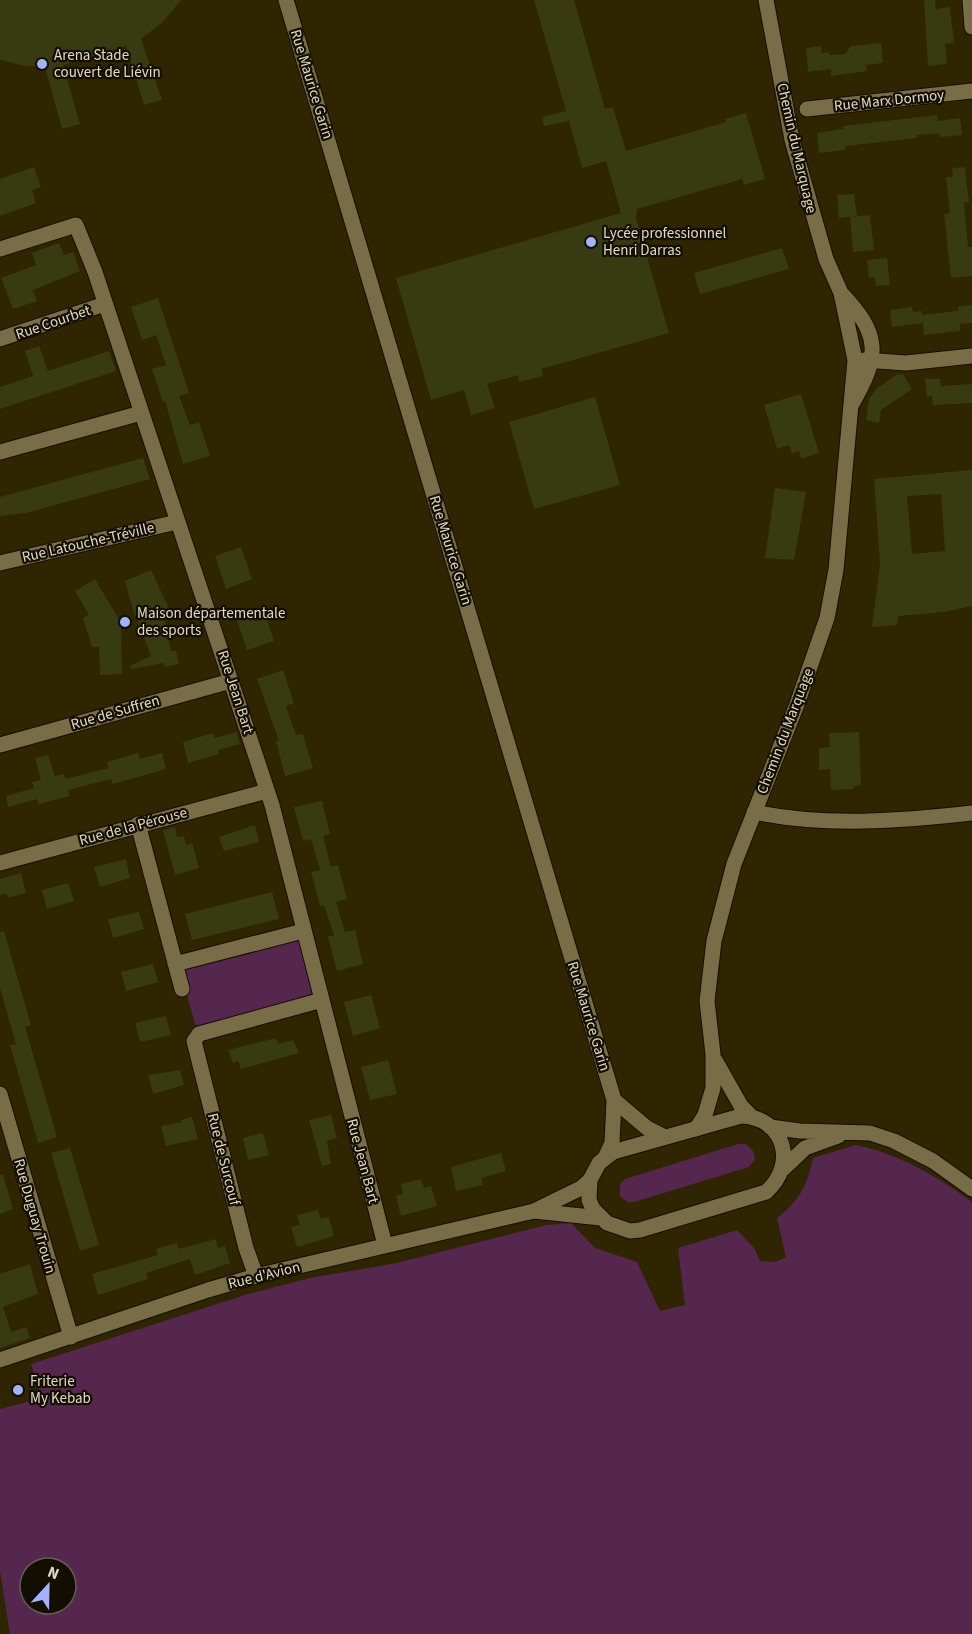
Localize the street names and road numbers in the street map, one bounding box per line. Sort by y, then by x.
street label: Rue Maurice Garin [285,27,338,142]
street label: Chemin du Marquage [771,81,822,215]
street label: Rue Marx Dormoy [833,84,945,117]
street label: Rue Courbet [13,300,93,345]
street label: Rue Maurice Garin [424,493,477,608]
street label: Rue Latouche-Tréville [20,517,156,568]
street label: Rue Jean Bart [212,648,259,737]
street label: Chemin du Marquage [752,665,819,797]
street label: Rue de Suffren [68,690,162,735]
street label: Rue de la Pérouse [77,802,189,851]
street label: Rue Maurice Garin [562,959,615,1074]
street label: Rue de Surcouf [202,1111,245,1208]
street label: Rue Jean Bart [341,1116,384,1206]
street label: Rue Duguay Trouin [8,1156,61,1276]
street label: Rue d'Avion [226,1256,302,1295]

